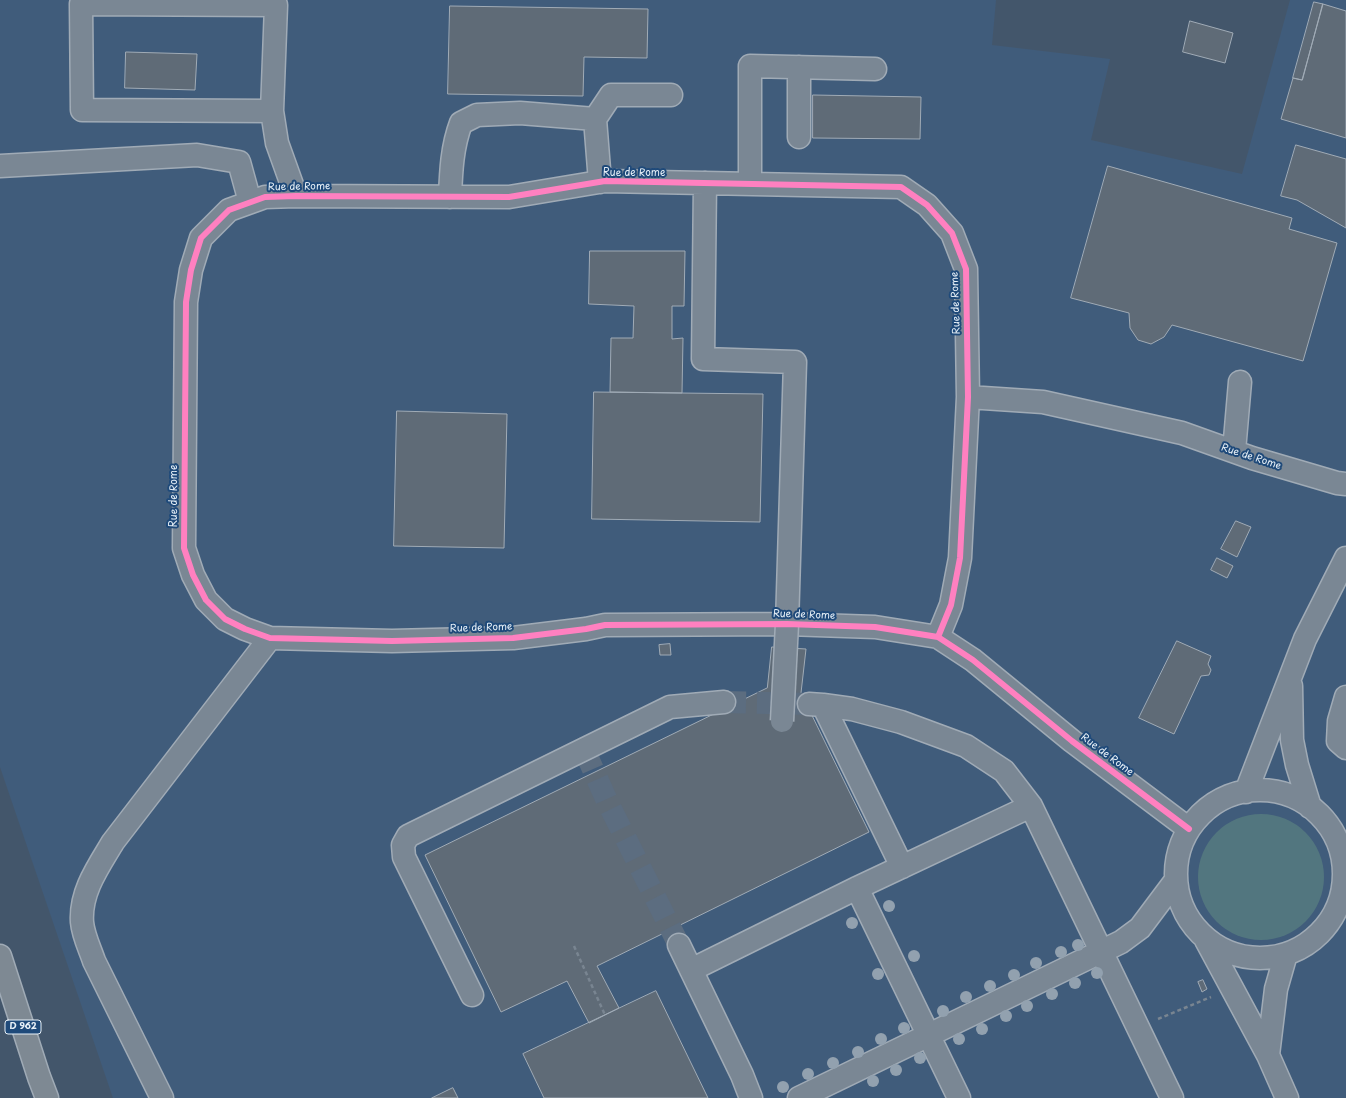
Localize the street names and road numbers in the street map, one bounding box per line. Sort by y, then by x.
street label: Rue de Rome [603,167,665,179]
street label: Rue de Rome [268,180,330,194]
street label: Rue de Rome [949,272,963,334]
street label: Rue de Rome [1219,442,1283,472]
street label: Rue de Rome [168,465,180,527]
street label: Rue de Rome [773,608,835,622]
street label: Rue de Rome [450,621,512,635]
street label: Rue de Rome [1078,731,1136,779]
road number: D 962 [5,1020,41,1034]

